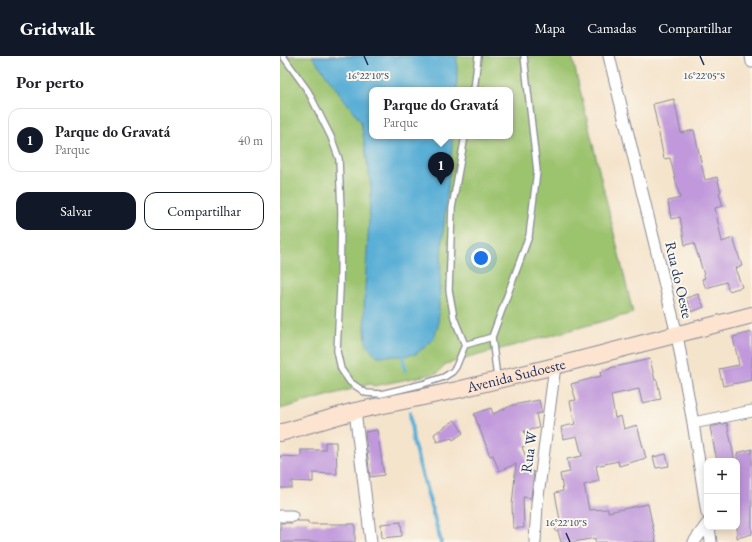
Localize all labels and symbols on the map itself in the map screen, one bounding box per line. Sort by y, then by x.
text: 16°22'10"S [347,69,389,82]
text: 16°22'05"S [683,69,725,82]
pin: 1 [428,152,454,185]
street label: Rua do Oeste [661,240,698,320]
your location [471,248,491,268]
street label: Avenida Sudoeste [464,354,567,397]
street label: Rua W [516,430,541,474]
text: 16°22'10"S [545,516,587,529]

